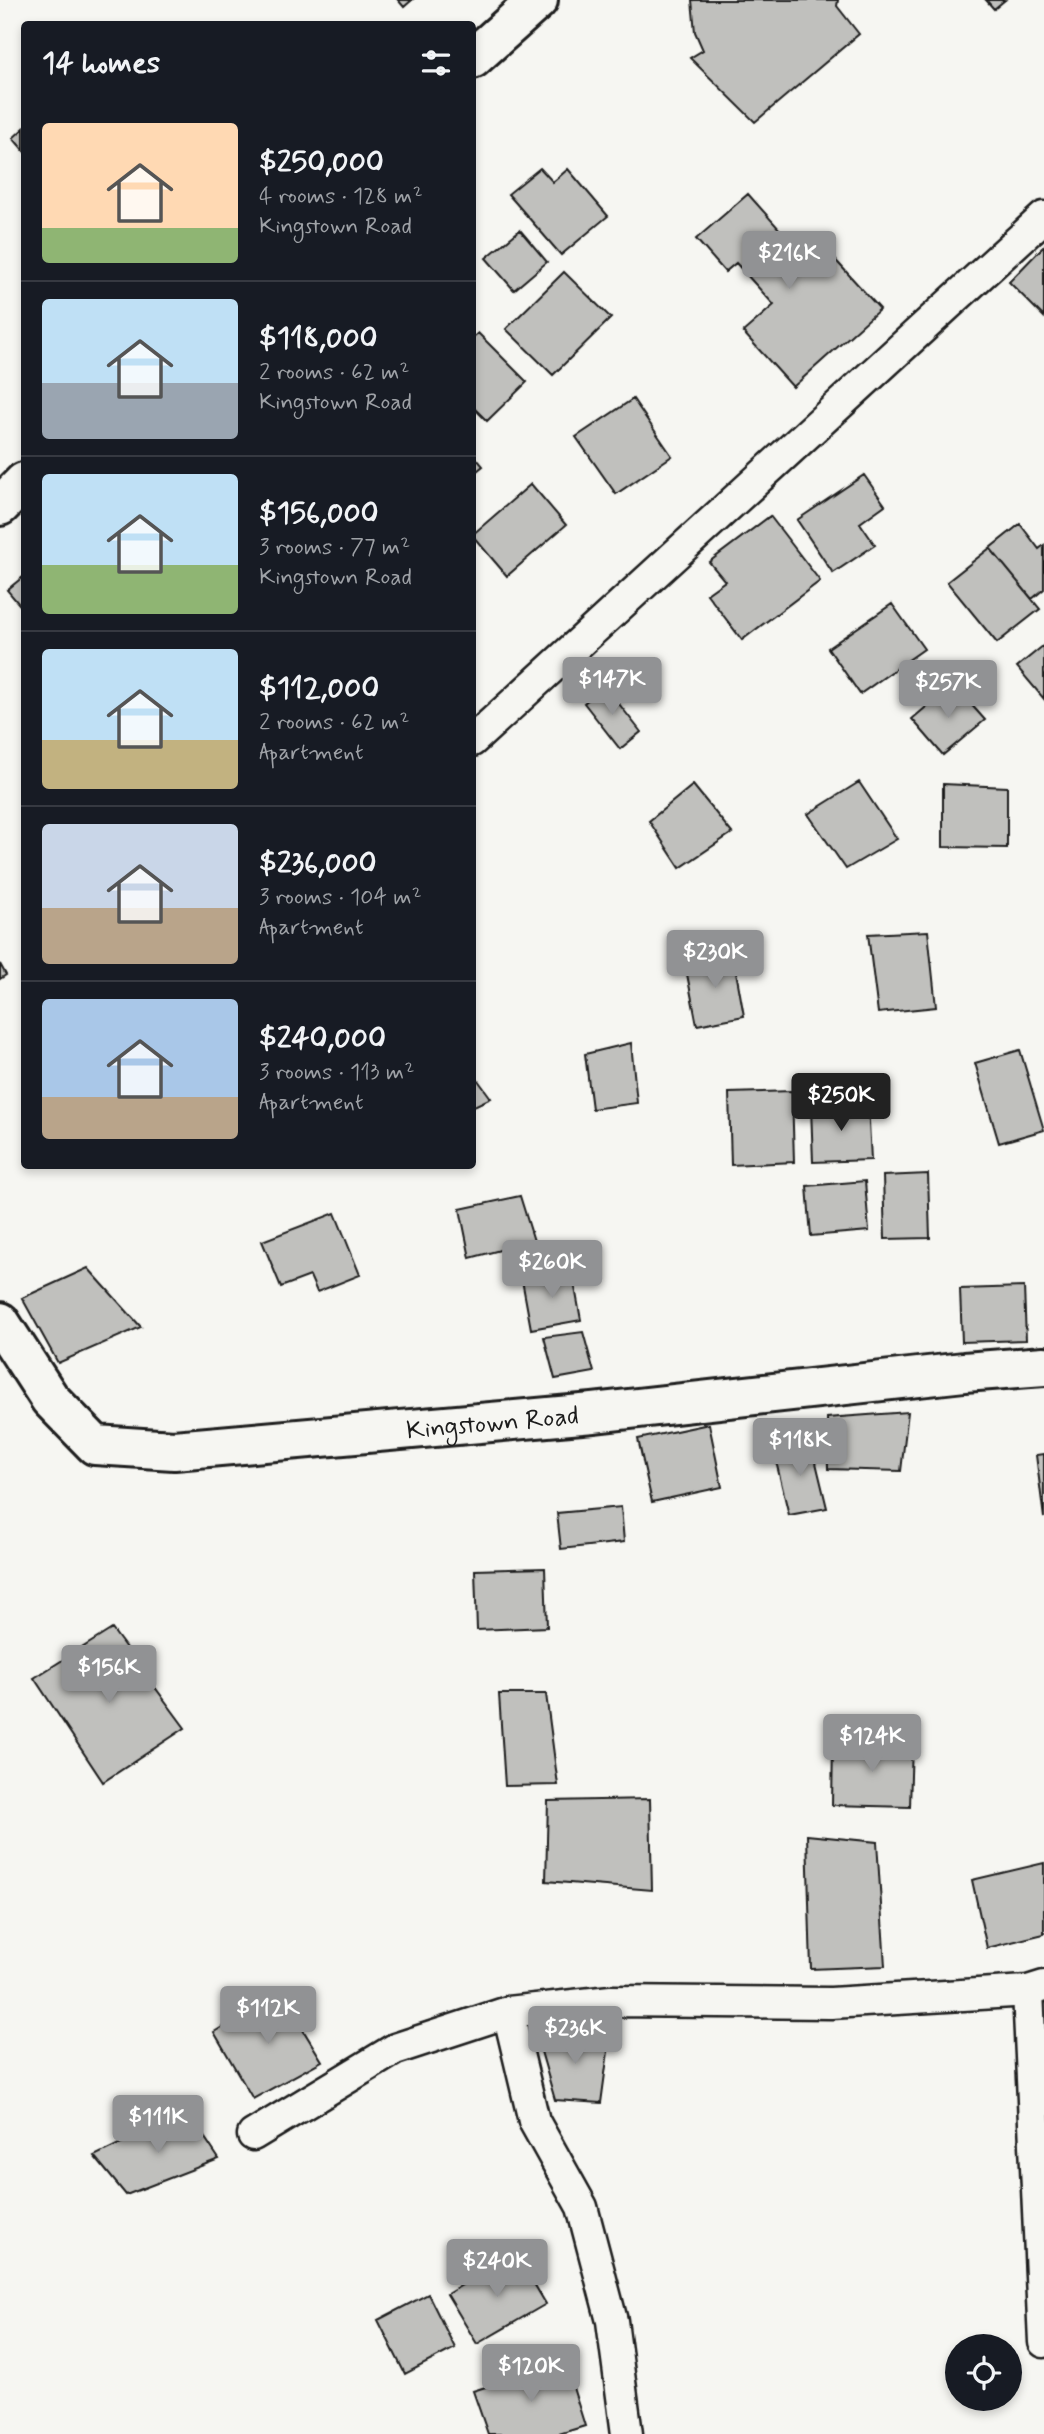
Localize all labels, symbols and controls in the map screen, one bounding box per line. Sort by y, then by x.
text: 14 homes [42,44,160,83]
icon: filters [417,44,455,82]
text: $250,000 [259,143,384,182]
icon: home [98,151,182,235]
text: 4 rooms · 128 m² [259,182,423,212]
text: Kingstown Road [259,212,412,242]
pin: $216K [740,232,838,291]
text: $216K [758,239,820,269]
text: $118,000 [259,319,378,358]
icon: home [98,327,182,411]
text: 2 rooms · 62 m² [259,358,410,388]
text: Kingstown Road [259,388,412,418]
text: $156,000 [259,494,379,533]
icon: home [98,502,182,586]
text: 3 rooms · 77 m² [259,533,410,563]
text: Kingstown Road [259,563,412,593]
pin: $147K [563,658,661,717]
pin: $257K [899,660,997,720]
text: $147K [579,665,645,695]
text: $257K [915,668,981,698]
text: $112,000 [259,669,379,708]
icon: home [98,677,182,761]
text: 2 rooms · 62 m² [259,708,410,738]
text: Apartment [259,738,364,768]
text: $236,000 [259,844,377,883]
icon: home [98,852,182,936]
text: 3 rooms · 104 m² [259,883,422,913]
text: Apartment [259,913,364,943]
pin: $230K [666,930,764,990]
text: $230K [683,938,747,968]
text: $240,000 [259,1019,386,1058]
icon: home [98,1027,182,1111]
text: 3 rooms · 113 m² [259,1058,414,1088]
pin: $250K [792,1074,890,1133]
text: $250K [807,1081,875,1111]
text: Apartment [259,1088,364,1118]
pin: $260K [503,1240,601,1300]
text: $260K [518,1248,586,1278]
street label: Kingstown Road [405,1399,580,1448]
pin: $118K [751,1418,849,1478]
text: $118K [769,1426,831,1456]
pin: $156K [60,1646,158,1705]
text: $156K [77,1653,141,1683]
pin: $124K [823,1714,921,1774]
text: $124K [839,1722,905,1752]
pin: $112K [219,1986,317,2046]
text: $112K [236,1994,300,2024]
pin: $236K [526,2007,624,2066]
text: $236K [544,2014,606,2044]
pin: $111K [109,2096,207,2155]
text: $111K [129,2103,187,2133]
pin: $240K [448,2240,546,2299]
text: $240K [463,2247,531,2277]
map controls [945,2334,1022,2411]
button: locate [945,2334,1022,2411]
pin: $120K [482,2344,580,2404]
text: $120K [498,2352,564,2382]

